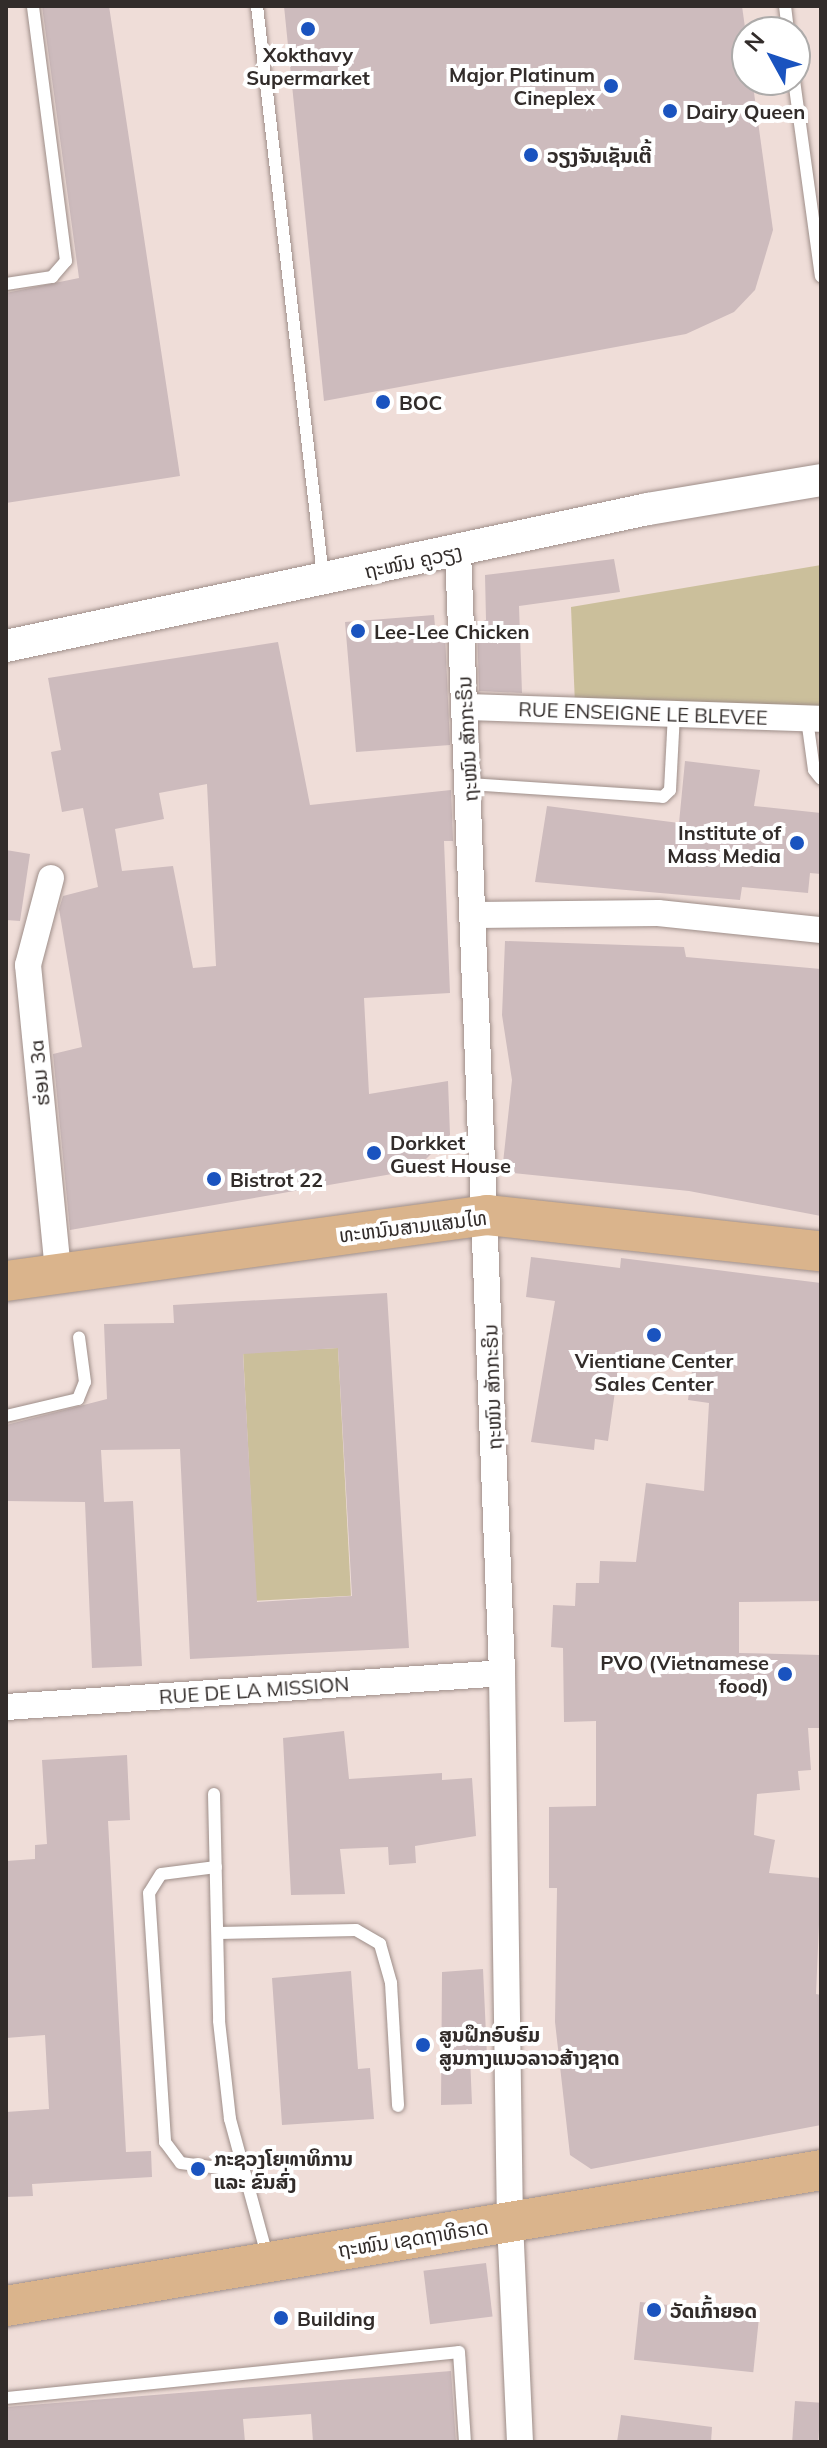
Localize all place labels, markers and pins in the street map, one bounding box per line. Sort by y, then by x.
marker: Xokthavy Supermarket [299,20,317,38]
place label: Xokthavy Supermarket [246,42,370,89]
place label: Major Platinum Cineplex [449,62,595,109]
marker: Major Platinum Cineplex [602,77,620,95]
place label: Dairy Queen [686,99,805,123]
marker: Dairy Queen [661,102,679,120]
place label: ວຽງຈັນເຊັນເຕີ້ [547,143,652,167]
marker: ວຽງຈັນເຊັນເຕີ້ [522,146,540,164]
place label: BOC [399,390,442,414]
marker: BOC [374,393,392,411]
place label: Lee-Lee Chicken [374,619,529,643]
marker: Lee-Lee Chicken [349,622,367,640]
place label: Institute of Mass Media [667,820,781,867]
marker: Institute of Mass Media [788,834,806,852]
place label: Dorkket Guest House [390,1130,511,1177]
marker: Dorkket Guest House [365,1144,383,1162]
place label: Bistrot 22 [230,1167,323,1191]
marker: Bistrot 22 [205,1170,223,1188]
marker: Vientiane Center Sales Center [645,1326,663,1344]
place label: Vientiane Center Sales Center [575,1348,733,1395]
place label: PVO (Vietnamese food) [600,1650,769,1697]
marker: PVO (Vietnamese food) [776,1665,794,1683]
place label: ສູນຝຶກອົບຮົມ ສູນກາງແນວລາວສ້າງຊາດ [439,2022,619,2069]
marker: ສູນຝຶກອົບຮົມ ສູນກາງແນວລາວສ້າງຊາດ [414,2036,432,2054]
place label: ກະຊວງໂຍທາທິການ ແລະ ຂົນສົ່ງ [214,2146,353,2193]
marker: ກະຊວງໂຍທາທິການ ແລະ ຂົນສົ່ງ [189,2160,207,2178]
place label: ວັດເກົ້າຍອດ [670,2298,757,2322]
marker: ວັດເກົ້າຍອດ [645,2301,663,2319]
place label: Building [297,2306,375,2330]
marker: Building [272,2309,290,2327]

